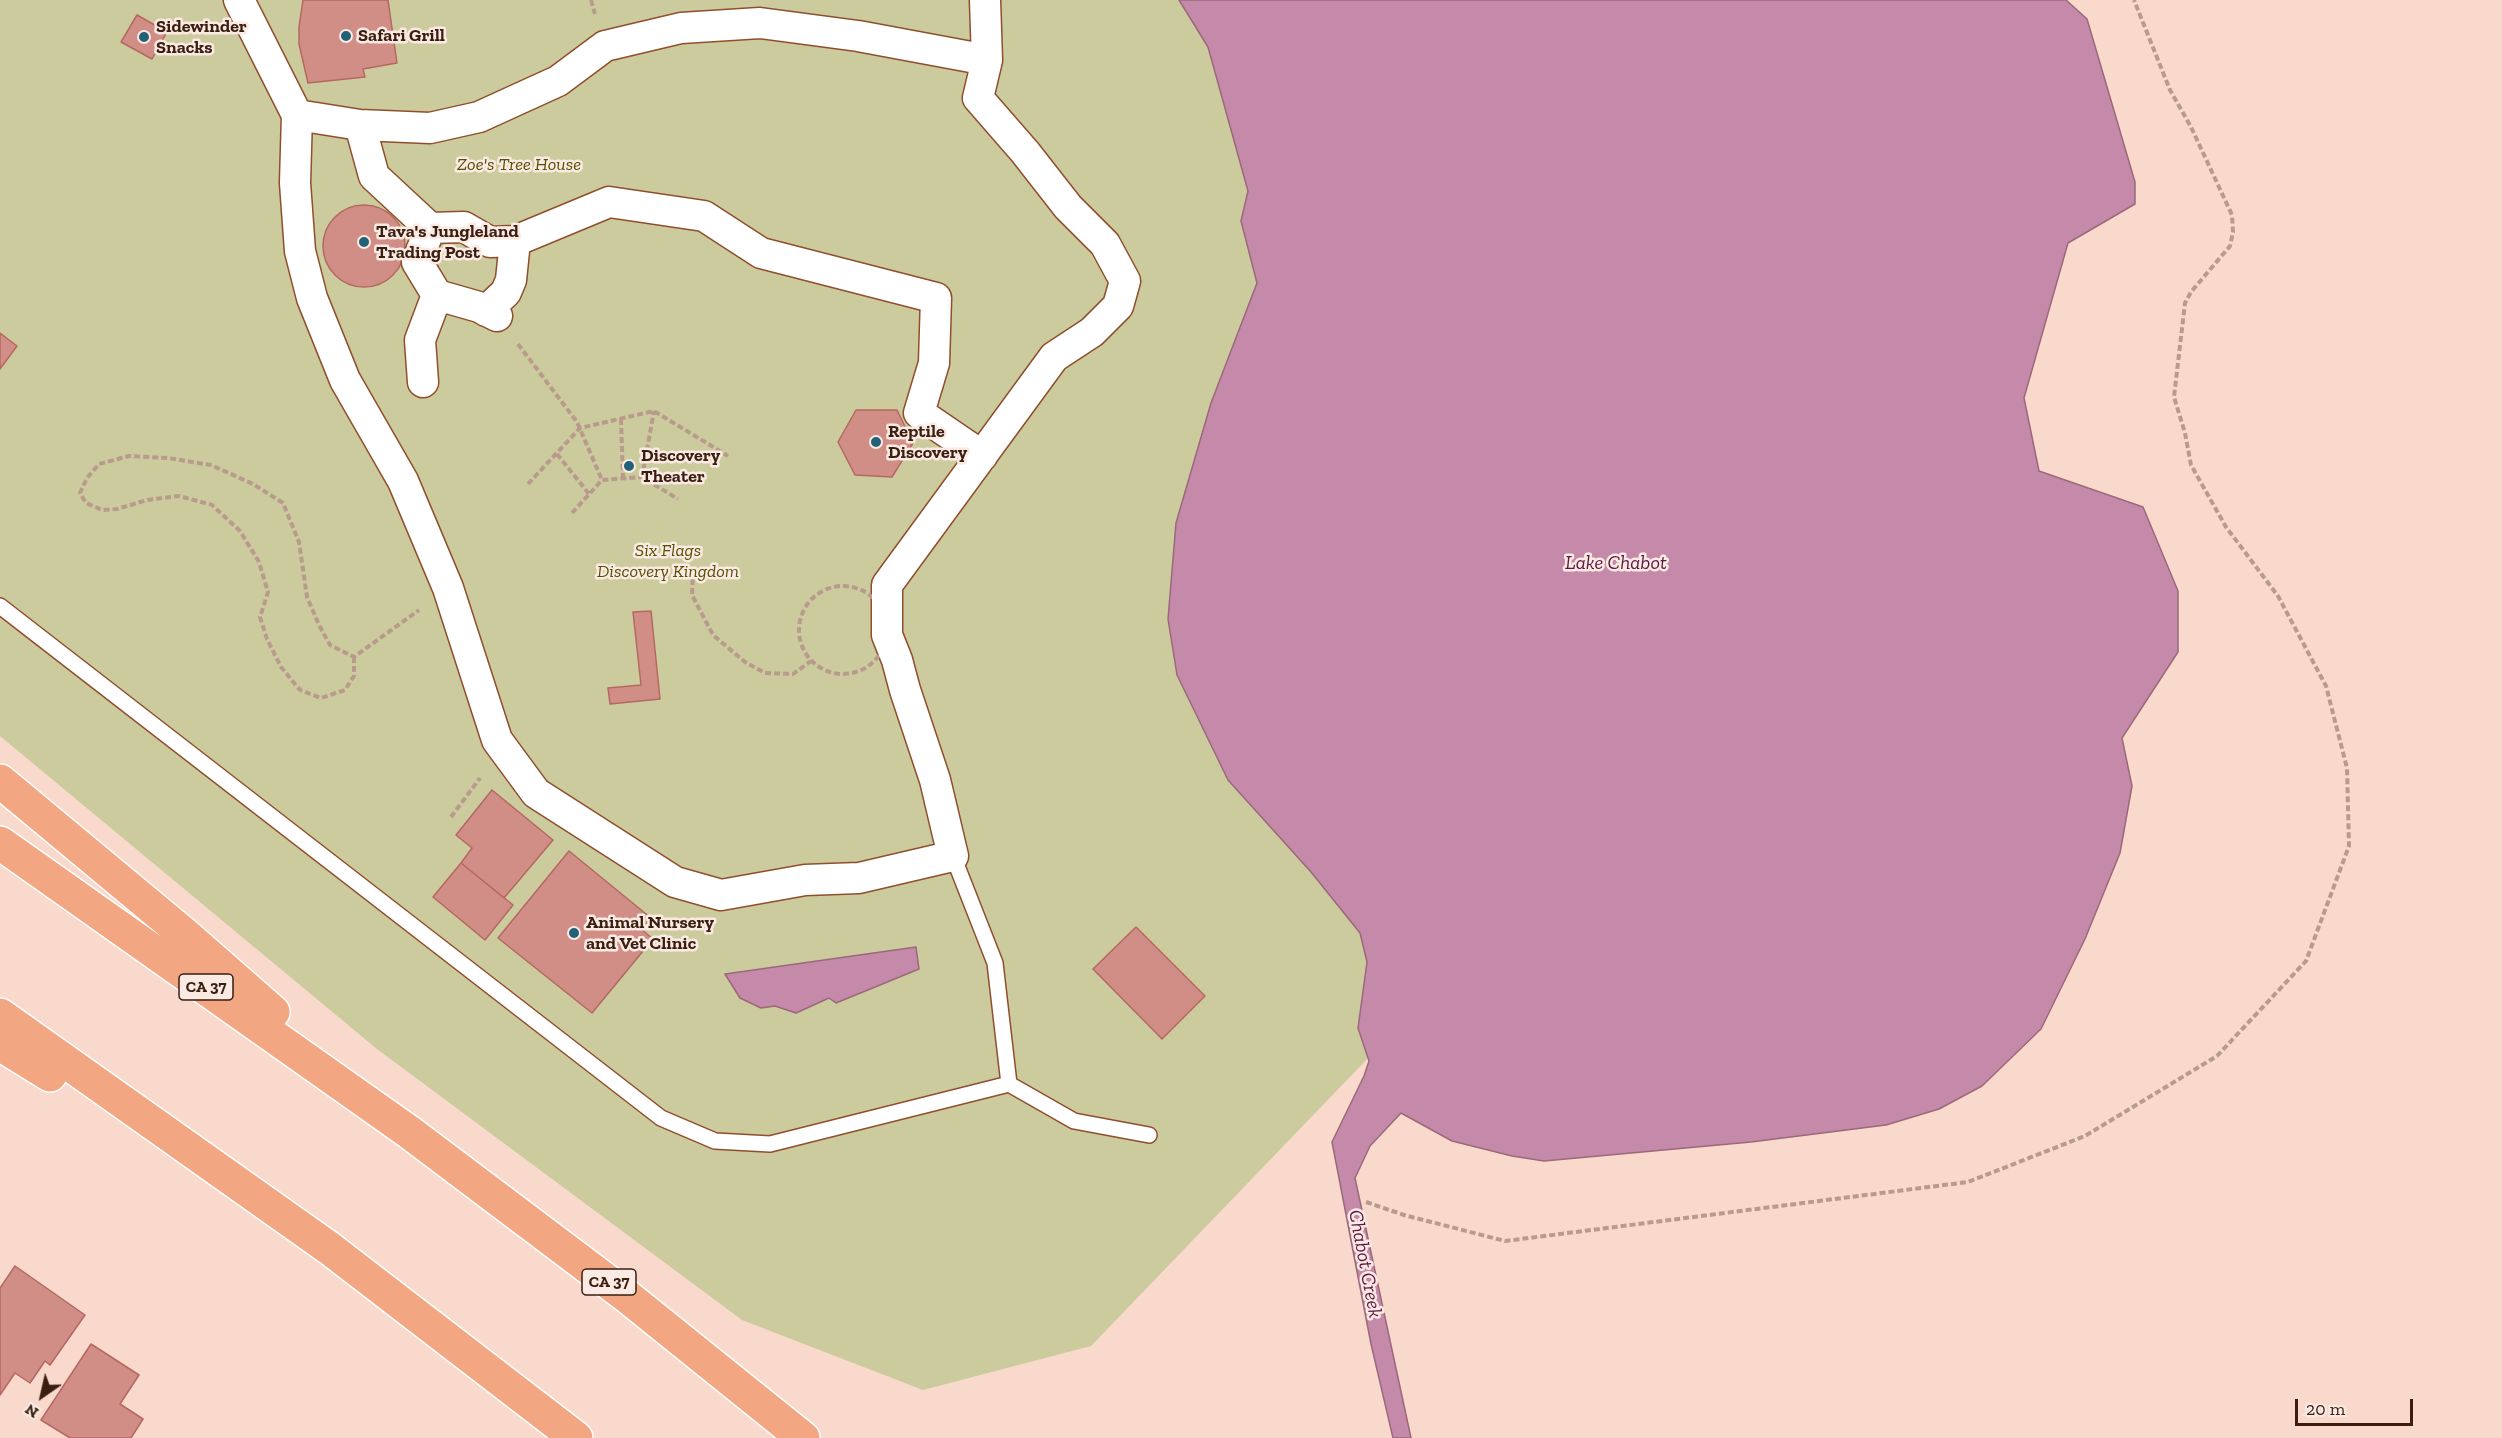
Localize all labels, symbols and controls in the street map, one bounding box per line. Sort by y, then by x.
place label: Sidewinder Snacks [156,16,247,58]
place label: Safari Grill [358,25,445,47]
marker: Safari Grill [339,29,353,43]
marker: Sidewinder Snacks [137,30,151,44]
park label: Zoe's Tree House [457,154,581,176]
place label: Tava's Jungleland Trading Post [376,221,519,264]
marker: Tava's Jungleland Trading Post [357,235,371,249]
place label: Reptile Discovery [888,421,967,464]
marker: Reptile Discovery [869,435,883,449]
place label: Discovery Theater [641,445,720,488]
marker: Discovery Theater [622,459,636,473]
park label: Six Flags Discovery Kingdom [597,540,739,582]
water label: Lake Chabot [1565,551,1667,575]
place label: Animal Nursery and Vet Clinic [586,912,714,954]
marker: Animal Nursery and Vet Clinic [567,926,581,940]
road number: CA 37 [179,974,233,1000]
water label: Chabot Creek [1343,1208,1387,1320]
road number: CA 37 [582,1269,636,1295]
north arrow [12,1366,72,1426]
scale bar [2298,1387,2416,1425]
text: 20 m [2306,1398,2345,1420]
text: N [21,1400,42,1423]

